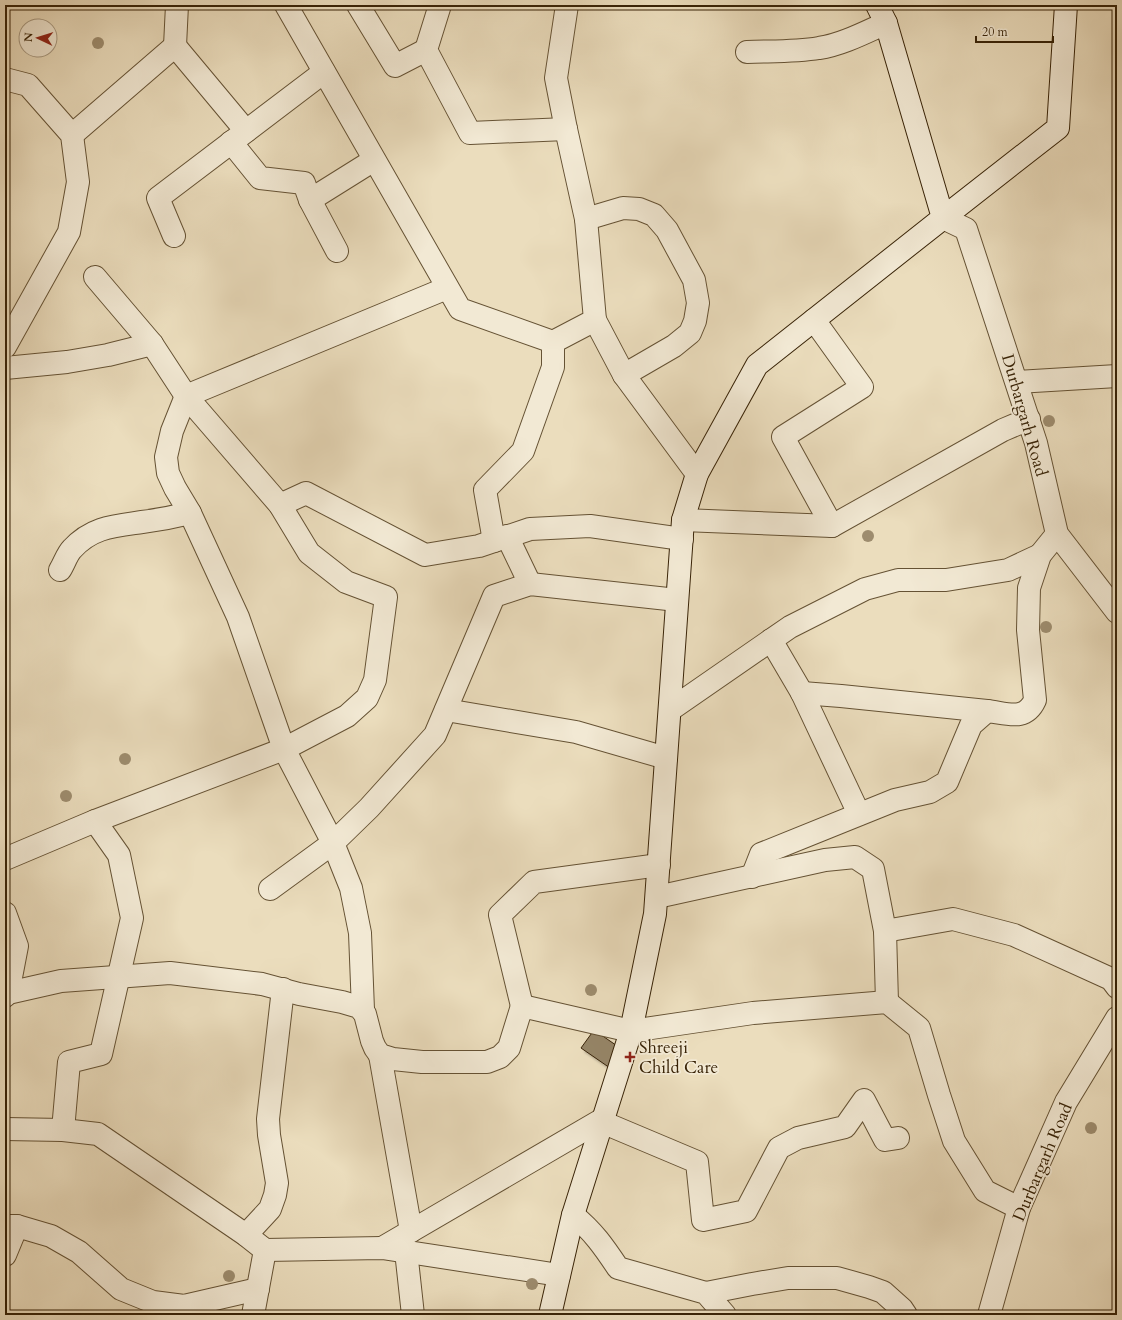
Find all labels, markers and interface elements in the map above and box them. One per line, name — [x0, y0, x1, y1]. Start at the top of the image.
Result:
north arrow — [18, 18, 58, 58]
scale bar — [976, 18, 1053, 44]
text: 20 m — [982, 24, 1009, 40]
text: N — [21, 32, 36, 43]
street label: Durbargarh Road — [996, 351, 1053, 479]
place label: Shreeji Child Care — [639, 1036, 718, 1079]
marker: Shreeji Child Care — [624, 1051, 636, 1063]
street label: Durbargarh Road — [1007, 1100, 1078, 1225]

